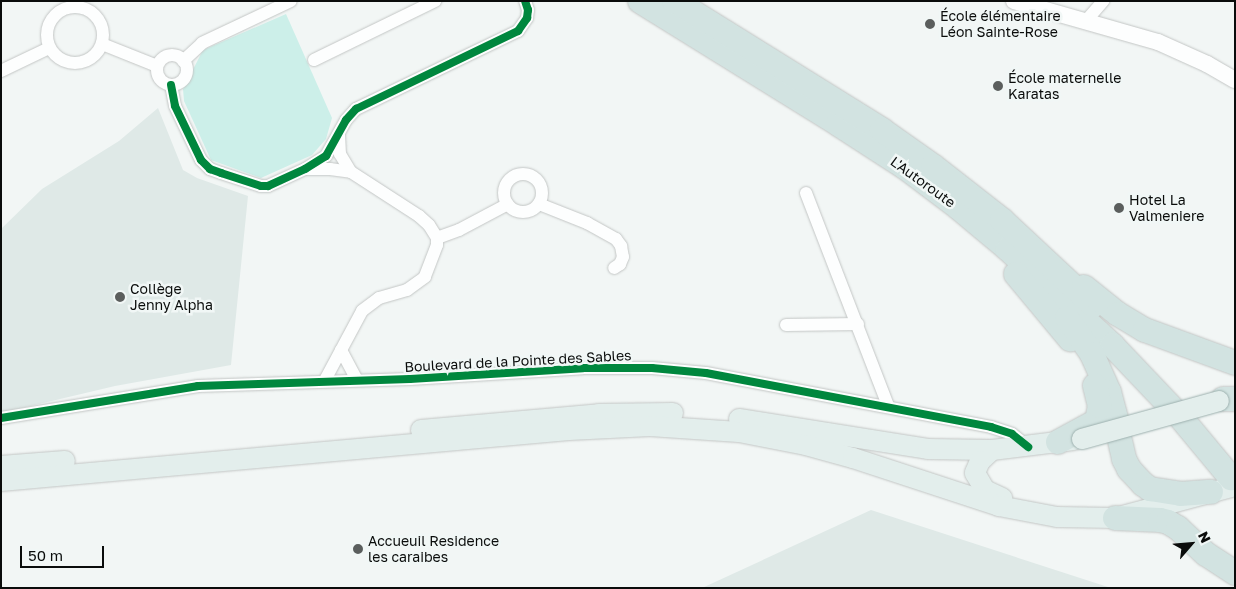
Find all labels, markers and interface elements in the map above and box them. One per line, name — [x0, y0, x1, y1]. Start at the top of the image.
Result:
place label: École élémentaire Léon Sainte-Rose — [940, 8, 1061, 40]
marker: École élémentaire Léon Sainte-Rose — [924, 18, 936, 30]
place label: École maternelle Karatas — [1008, 70, 1121, 102]
marker: École maternelle Karatas — [992, 80, 1004, 92]
street label: L'Autoroute — [887, 153, 959, 211]
place label: Hotel La Valmeniere — [1129, 192, 1204, 224]
marker: Hotel La Valmeniere — [1113, 202, 1125, 214]
place label: Collège Jenny Alpha — [130, 281, 213, 314]
marker: Collège Jenny Alpha — [114, 291, 126, 303]
street label: Boulevard de la Pointe des Sables — [404, 347, 632, 375]
north arrow — [1166, 519, 1216, 569]
text: N — [1195, 528, 1215, 546]
place label: Accueuil Residence les caraibes — [368, 533, 499, 566]
scale bar — [22, 536, 106, 568]
marker: Accueuil Residence les caraibes — [352, 543, 364, 555]
text: 50 m — [28, 546, 63, 564]

